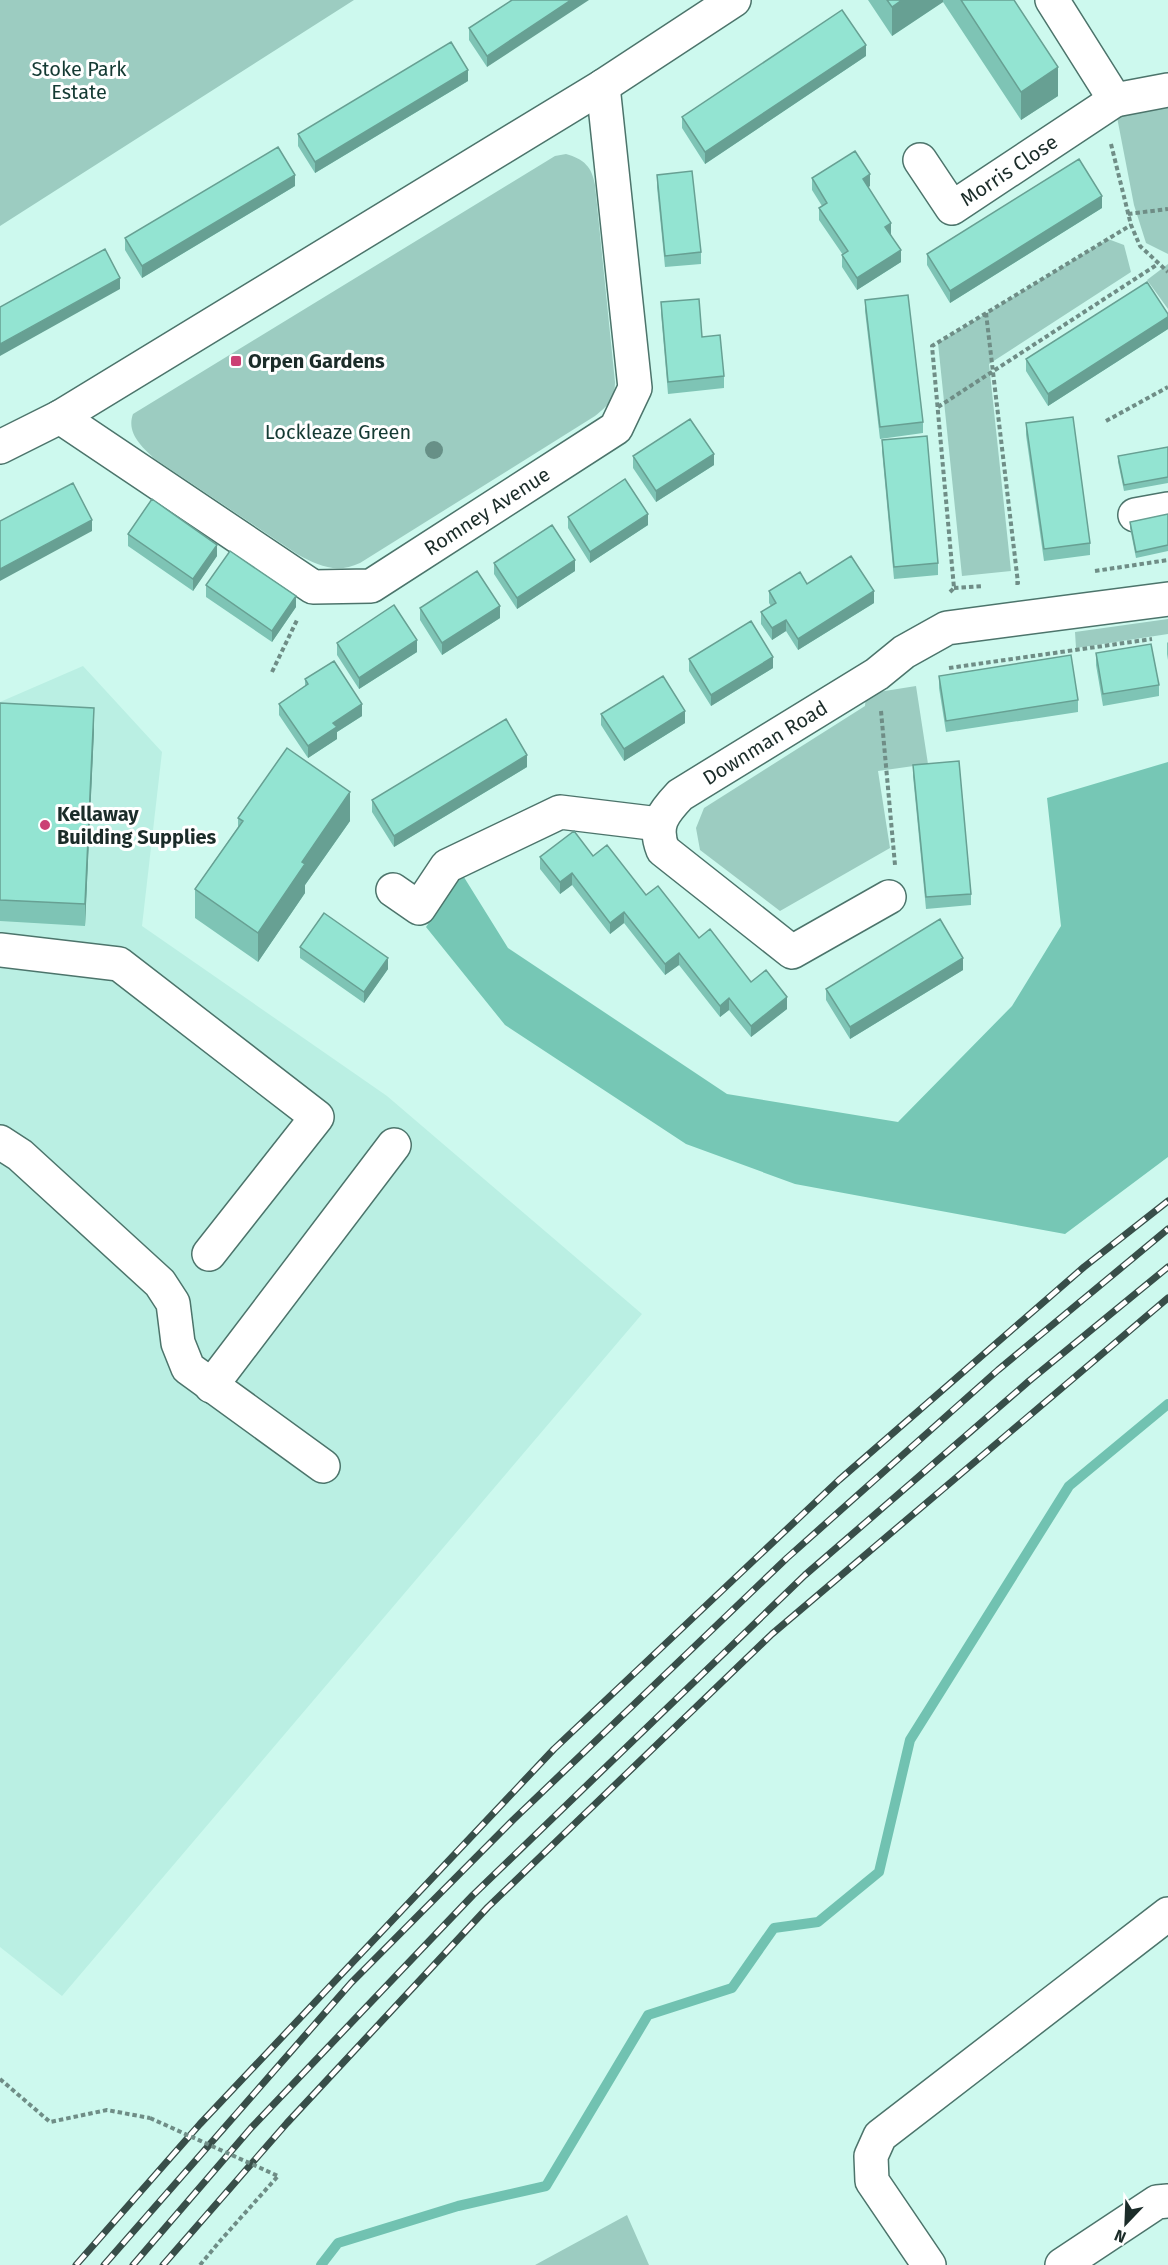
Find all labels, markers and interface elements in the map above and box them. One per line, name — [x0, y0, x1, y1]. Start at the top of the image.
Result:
park label: Stoke Park Estate — [31, 57, 127, 104]
street label: Morris Close — [956, 129, 1062, 211]
place label: Orpen Gardens — [248, 349, 385, 373]
marker: Orpen Gardens — [229, 354, 243, 368]
park label: Lockleaze Green — [265, 420, 411, 444]
street label: Romney Avenue — [420, 462, 554, 560]
street label: Downman Road — [698, 695, 832, 790]
place label: Kellaway Building Supplies — [57, 802, 217, 849]
marker: Kellaway Building Supplies — [38, 818, 52, 832]
north arrow — [1096, 2193, 1156, 2253]
text: N — [1112, 2226, 1129, 2247]

